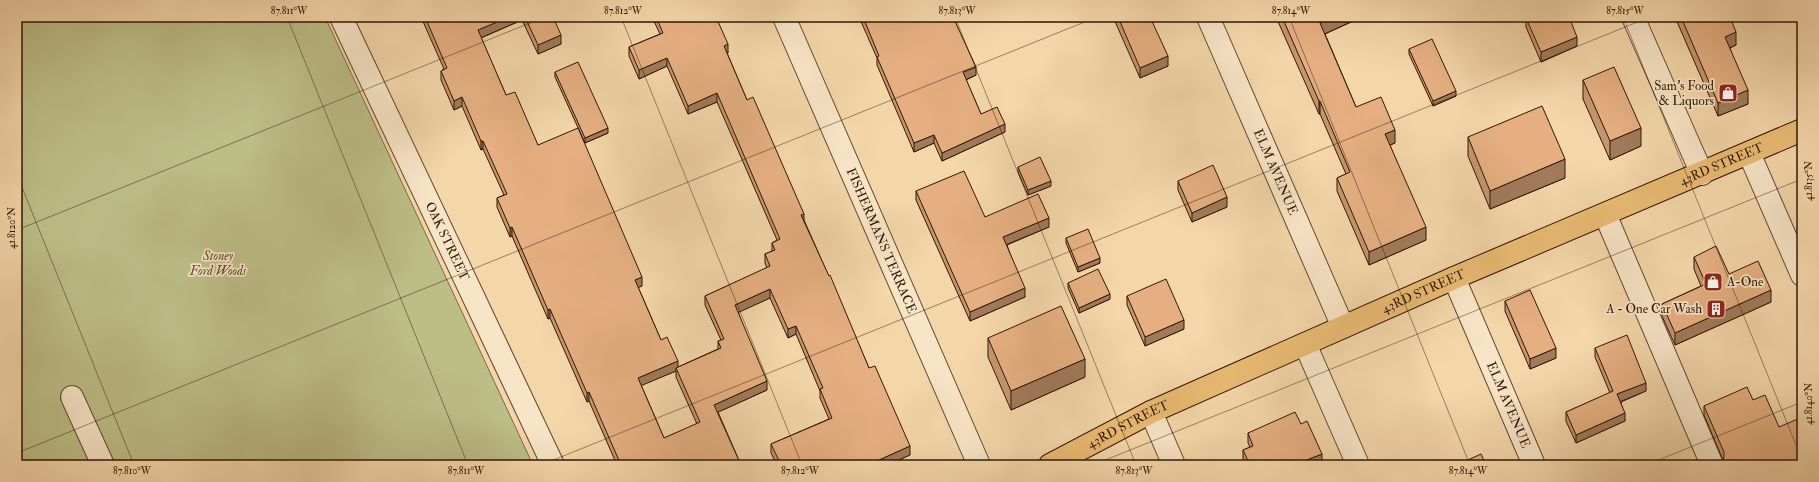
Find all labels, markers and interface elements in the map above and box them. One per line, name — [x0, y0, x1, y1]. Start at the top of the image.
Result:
text: 87.811°W — [271, 5, 308, 17]
text: 87.812°W — [604, 5, 643, 17]
text: 87.813°W — [939, 5, 976, 17]
text: 87.814°W — [1272, 5, 1311, 17]
text: 87.815°W — [1606, 5, 1644, 17]
place label: Sam's Food & Liquors — [1654, 78, 1715, 109]
shop icon: Sam's Food & Liquors — [1717, 82, 1739, 104]
street label: ELM AVENUE — [1250, 127, 1301, 217]
street label: 43RD STREET — [1677, 139, 1766, 189]
text: 41.8135°N — [1803, 161, 1815, 201]
street label: FISHERMANS TERRACE — [843, 165, 920, 316]
street label: OAK STREET — [422, 199, 473, 283]
text: 41.8120°N — [6, 207, 18, 249]
park label: Stoney Ford Woods — [189, 248, 247, 279]
street label: 43RD STREET — [1379, 266, 1468, 317]
shop icon: A-One — [1702, 271, 1724, 293]
place label: A-One — [1726, 274, 1764, 290]
building icon: A - One Car Wash — [1705, 298, 1727, 320]
place label: A - One Car Wash — [1605, 301, 1702, 317]
street label: ELM AVENUE — [1483, 359, 1534, 450]
text: 41.8140°N — [1803, 383, 1815, 425]
street label: 43RD STREET — [1085, 397, 1172, 452]
text: 87.810°W — [113, 465, 152, 477]
text: 87.811°W — [448, 465, 485, 477]
text: 87.812°W — [781, 465, 820, 477]
text: 87.813°W — [1116, 465, 1153, 477]
text: 87.814°W — [1449, 465, 1488, 477]

